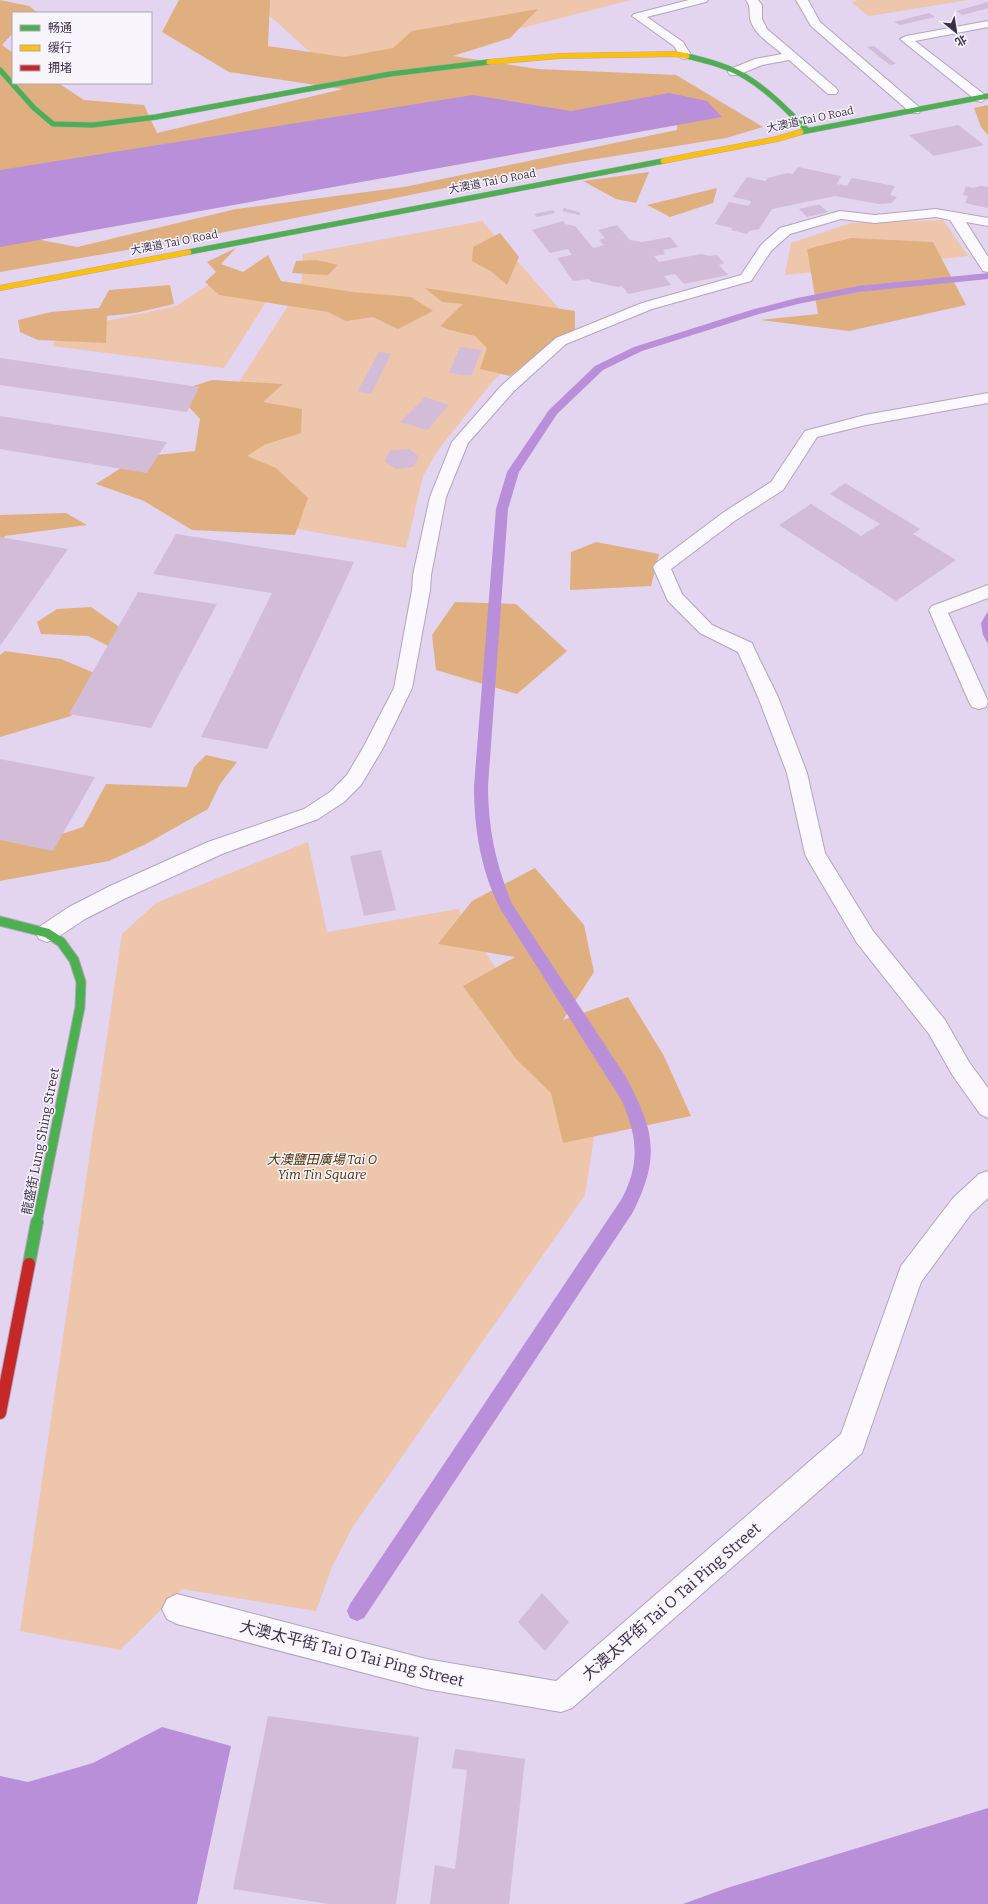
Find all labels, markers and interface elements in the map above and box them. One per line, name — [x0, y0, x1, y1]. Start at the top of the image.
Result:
legend — [12, 12, 152, 84]
north arrow — [936, 12, 976, 52]
text: 畅通 — [48, 21, 72, 35]
text: 北 — [953, 32, 969, 49]
text: 缓行 — [48, 41, 72, 55]
text: 拥堵 — [48, 61, 72, 75]
street label: 大澳道 Tai O Road — [765, 104, 855, 135]
street label: 大澳道 Tai O Road — [447, 167, 537, 196]
street label: 大澳道 Tai O Road — [129, 228, 219, 257]
street label: 龍盛街 Lung Shing Street — [19, 1066, 62, 1216]
park label: 大澳鹽田廣場 Tai O Yim Tin Square — [267, 1152, 377, 1182]
street label: 大澳太平街 Tai O Tai Ping Street — [578, 1519, 765, 1684]
street label: 大澳太平街 Tai O Tai Ping Street — [238, 1616, 466, 1691]

